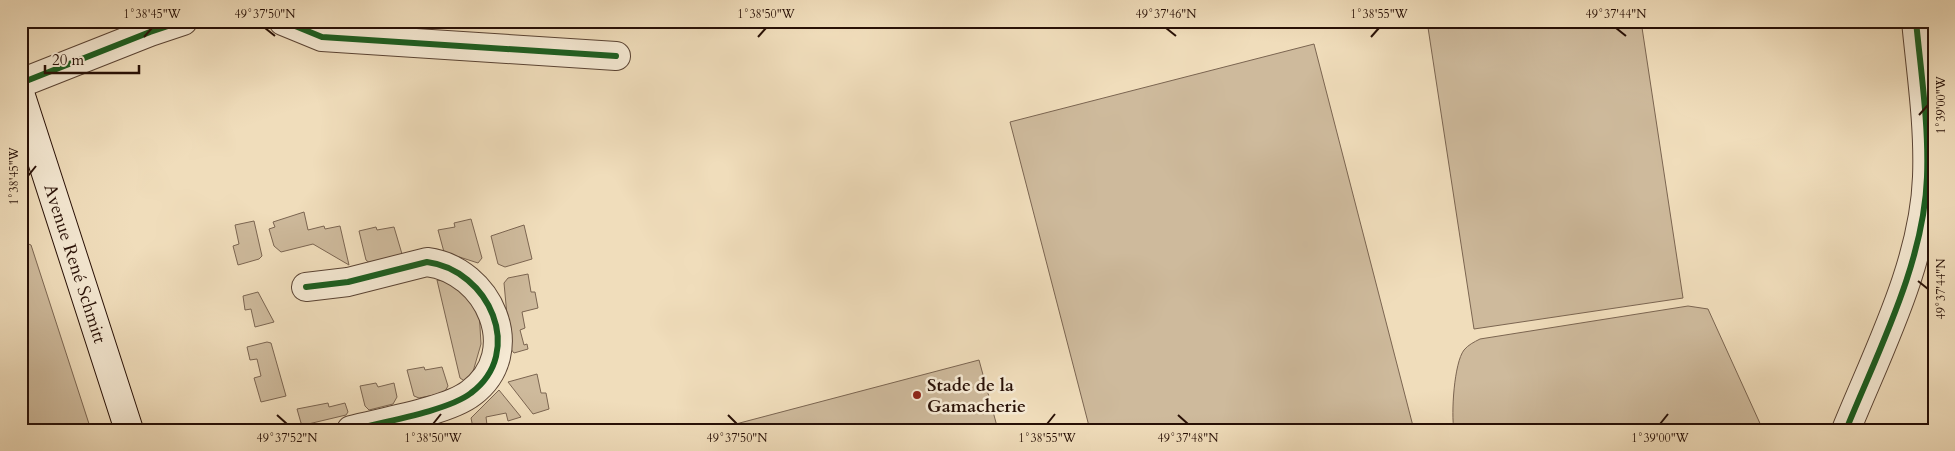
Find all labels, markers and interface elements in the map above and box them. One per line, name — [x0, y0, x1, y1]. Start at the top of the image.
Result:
text: 1°38'45"W — [123, 6, 182, 22]
text: 49°37'50"N — [235, 6, 296, 22]
text: 1°38'50"W — [737, 6, 796, 22]
text: 49°37'46"N — [1136, 6, 1197, 22]
text: 1°38'55"W — [1350, 6, 1409, 22]
text: 49°37'44"N — [1586, 6, 1647, 22]
scale bar — [45, 42, 139, 74]
text: 20 m — [52, 50, 84, 70]
text: 1°39'00"W — [1933, 75, 1949, 134]
text: 1°38'45"W — [6, 146, 22, 205]
street label: Avenue René Schmitt — [38, 181, 113, 347]
text: 49°37'44"N — [1933, 258, 1949, 319]
place label: Stade de la Gamacherie — [927, 373, 1026, 419]
marker: Stade de la Gamacherie — [911, 389, 923, 401]
text: 49°37'52"N — [257, 430, 318, 446]
text: 1°38'50"W — [404, 430, 463, 446]
text: 49°37'50"N — [707, 430, 768, 446]
text: 1°38'55"W — [1018, 430, 1077, 446]
text: 49°37'48"N — [1158, 430, 1219, 446]
text: 1°39'00"W — [1631, 430, 1690, 446]

